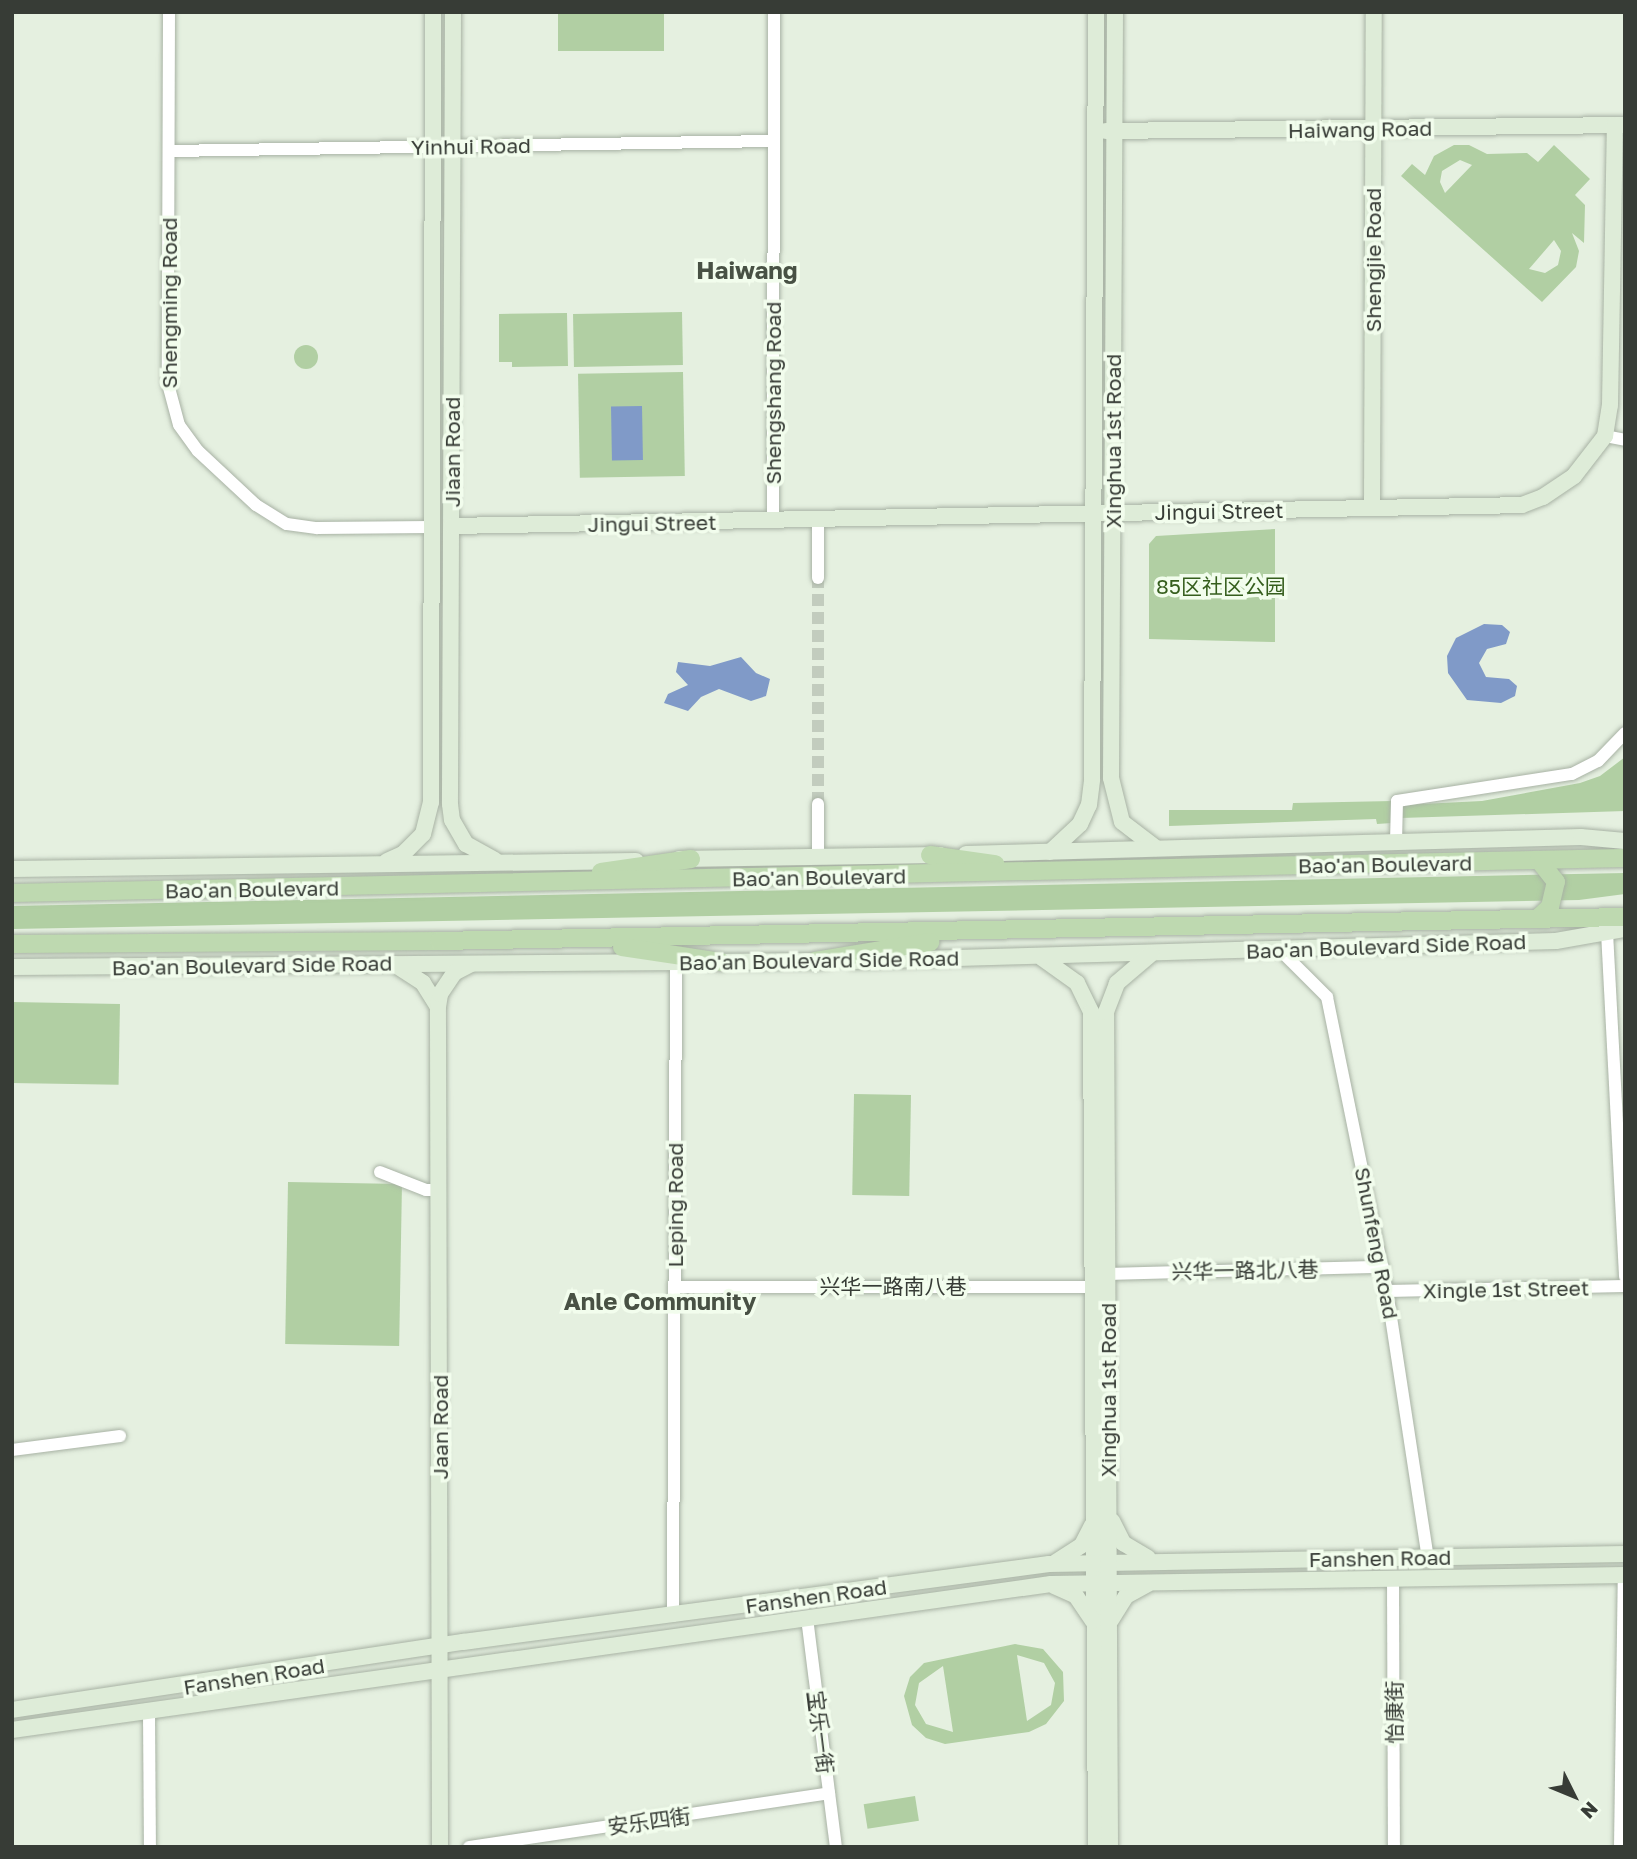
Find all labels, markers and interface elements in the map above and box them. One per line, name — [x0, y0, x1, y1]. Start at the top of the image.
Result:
street label: Haiwang Road — [1288, 115, 1432, 143]
street label: Yinhui Road — [411, 132, 531, 160]
street label: Shengjie Road — [1360, 188, 1386, 332]
street label: Shengming Road — [156, 217, 182, 389]
district label: Haiwang — [696, 256, 798, 284]
street label: Shengshang Road — [760, 302, 786, 484]
street label: Xinghua 1st Road — [1100, 354, 1126, 528]
street label: Jiaan Road — [439, 397, 465, 507]
street label: Jingui Street — [1154, 497, 1284, 525]
street label: Jingui Street — [587, 509, 717, 537]
park label: 85区社区公园 — [1156, 573, 1286, 599]
street label: Bao'an Boulevard — [1298, 850, 1472, 878]
street label: Bao'an Boulevard — [732, 863, 906, 891]
street label: Bao'an Boulevard — [165, 875, 339, 903]
street label: Bao'an Boulevard Side Road — [1245, 929, 1527, 963]
street label: Bao'an Boulevard Side Road — [678, 945, 960, 975]
street label: Bao'an Boulevard Side Road — [111, 950, 393, 980]
street label: Leping Road — [662, 1142, 688, 1268]
street label: Shunfeng Road — [1350, 1165, 1404, 1321]
street label: 兴华一路北八巷 — [1171, 1256, 1319, 1284]
street label: 兴华一路南八巷 — [820, 1273, 966, 1299]
street label: Xingle 1st Street — [1423, 1275, 1589, 1303]
district label: Anle Community — [564, 1287, 756, 1315]
street label: Xinghua 1st Road — [1095, 1303, 1121, 1477]
street label: Jaan Road — [427, 1375, 453, 1479]
street label: Fanshen Road — [1308, 1544, 1452, 1572]
street label: Fanshen Road — [744, 1574, 888, 1618]
street label: Fanshen Road — [182, 1652, 326, 1700]
street label: 怡康街 — [1381, 1681, 1407, 1743]
street label: 宝乐一街 — [803, 1689, 839, 1775]
north arrow — [1539, 1761, 1609, 1831]
text: N — [1576, 1798, 1603, 1824]
street label: 安乐四街 — [606, 1803, 692, 1839]

